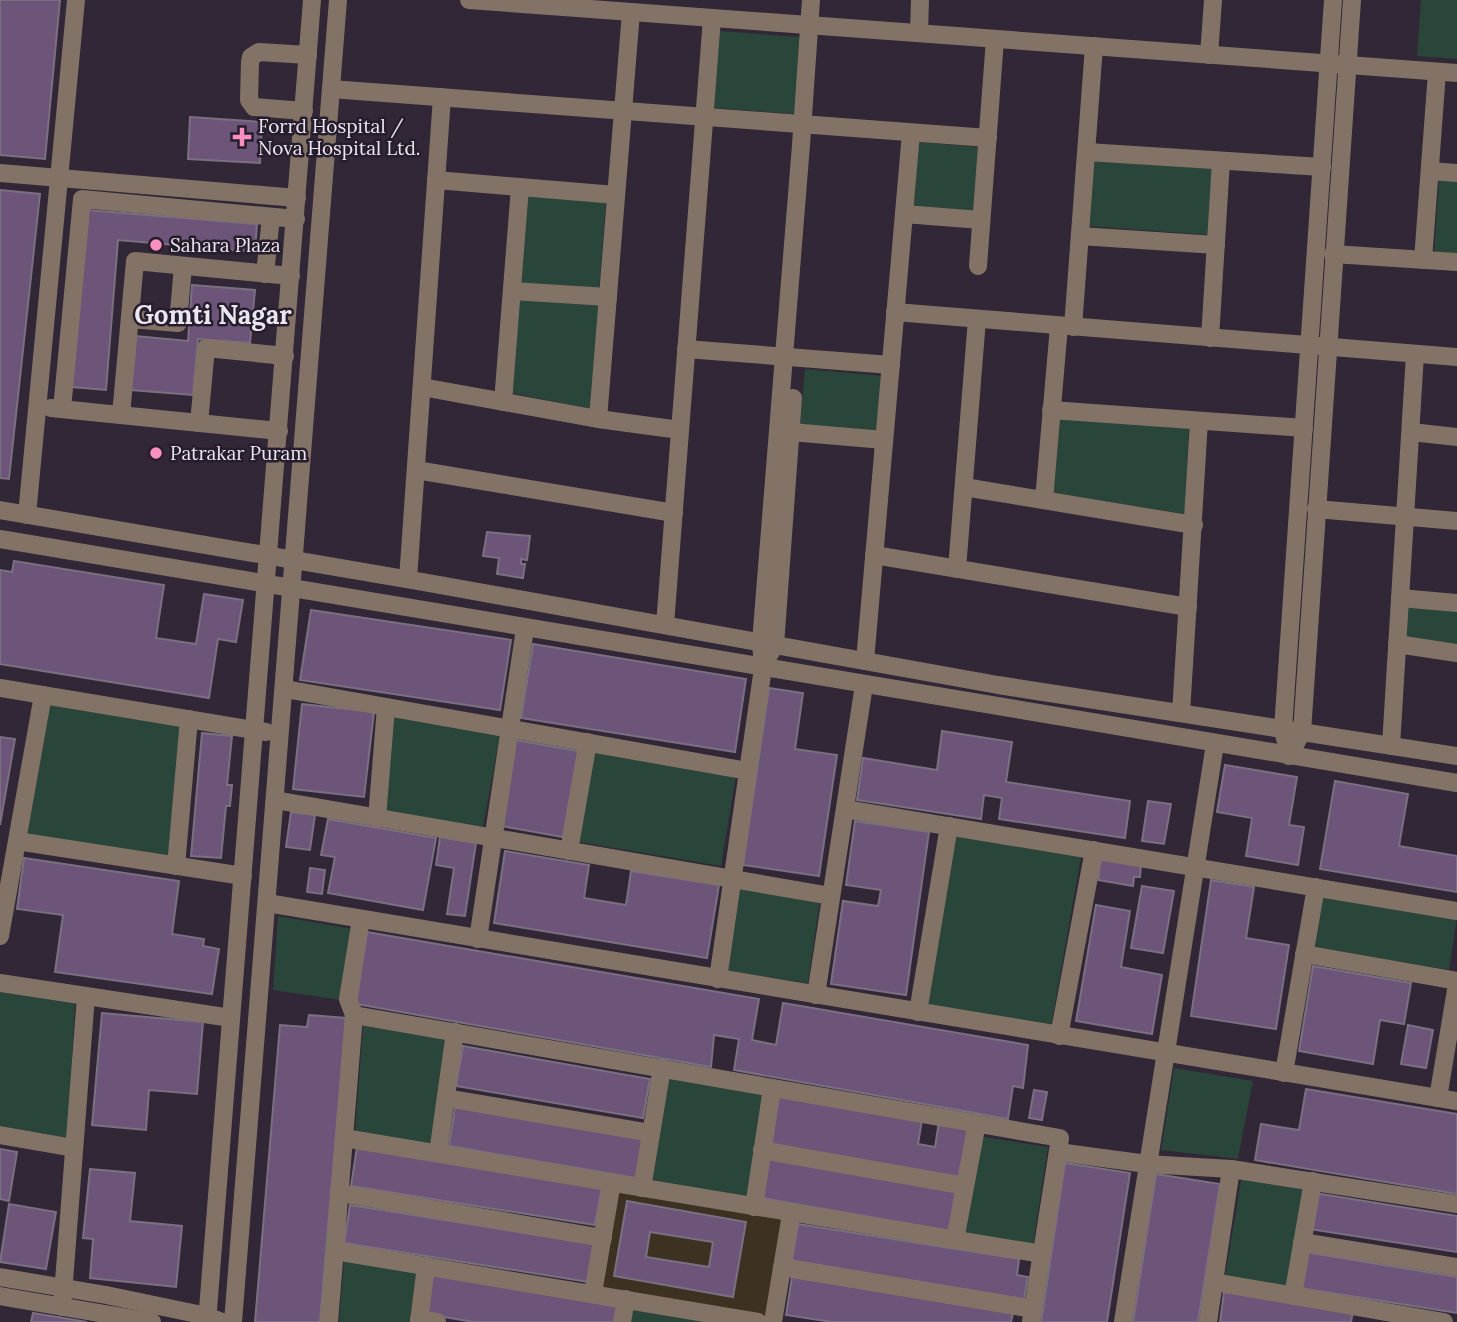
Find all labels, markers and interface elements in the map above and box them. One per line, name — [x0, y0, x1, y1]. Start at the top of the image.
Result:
place label: Forrd Hospital / Nova Hospital Ltd. — [258, 114, 421, 160]
marker: Forrd Hospital / Nova Hospital Ltd. — [232, 127, 252, 147]
place label: Sahara Plaza — [170, 233, 281, 257]
marker: Sahara Plaza — [148, 237, 164, 253]
district label: Gomti Nagar — [134, 298, 292, 331]
place label: Patrakar Puram — [170, 441, 307, 465]
marker: Patrakar Puram — [148, 445, 164, 461]

